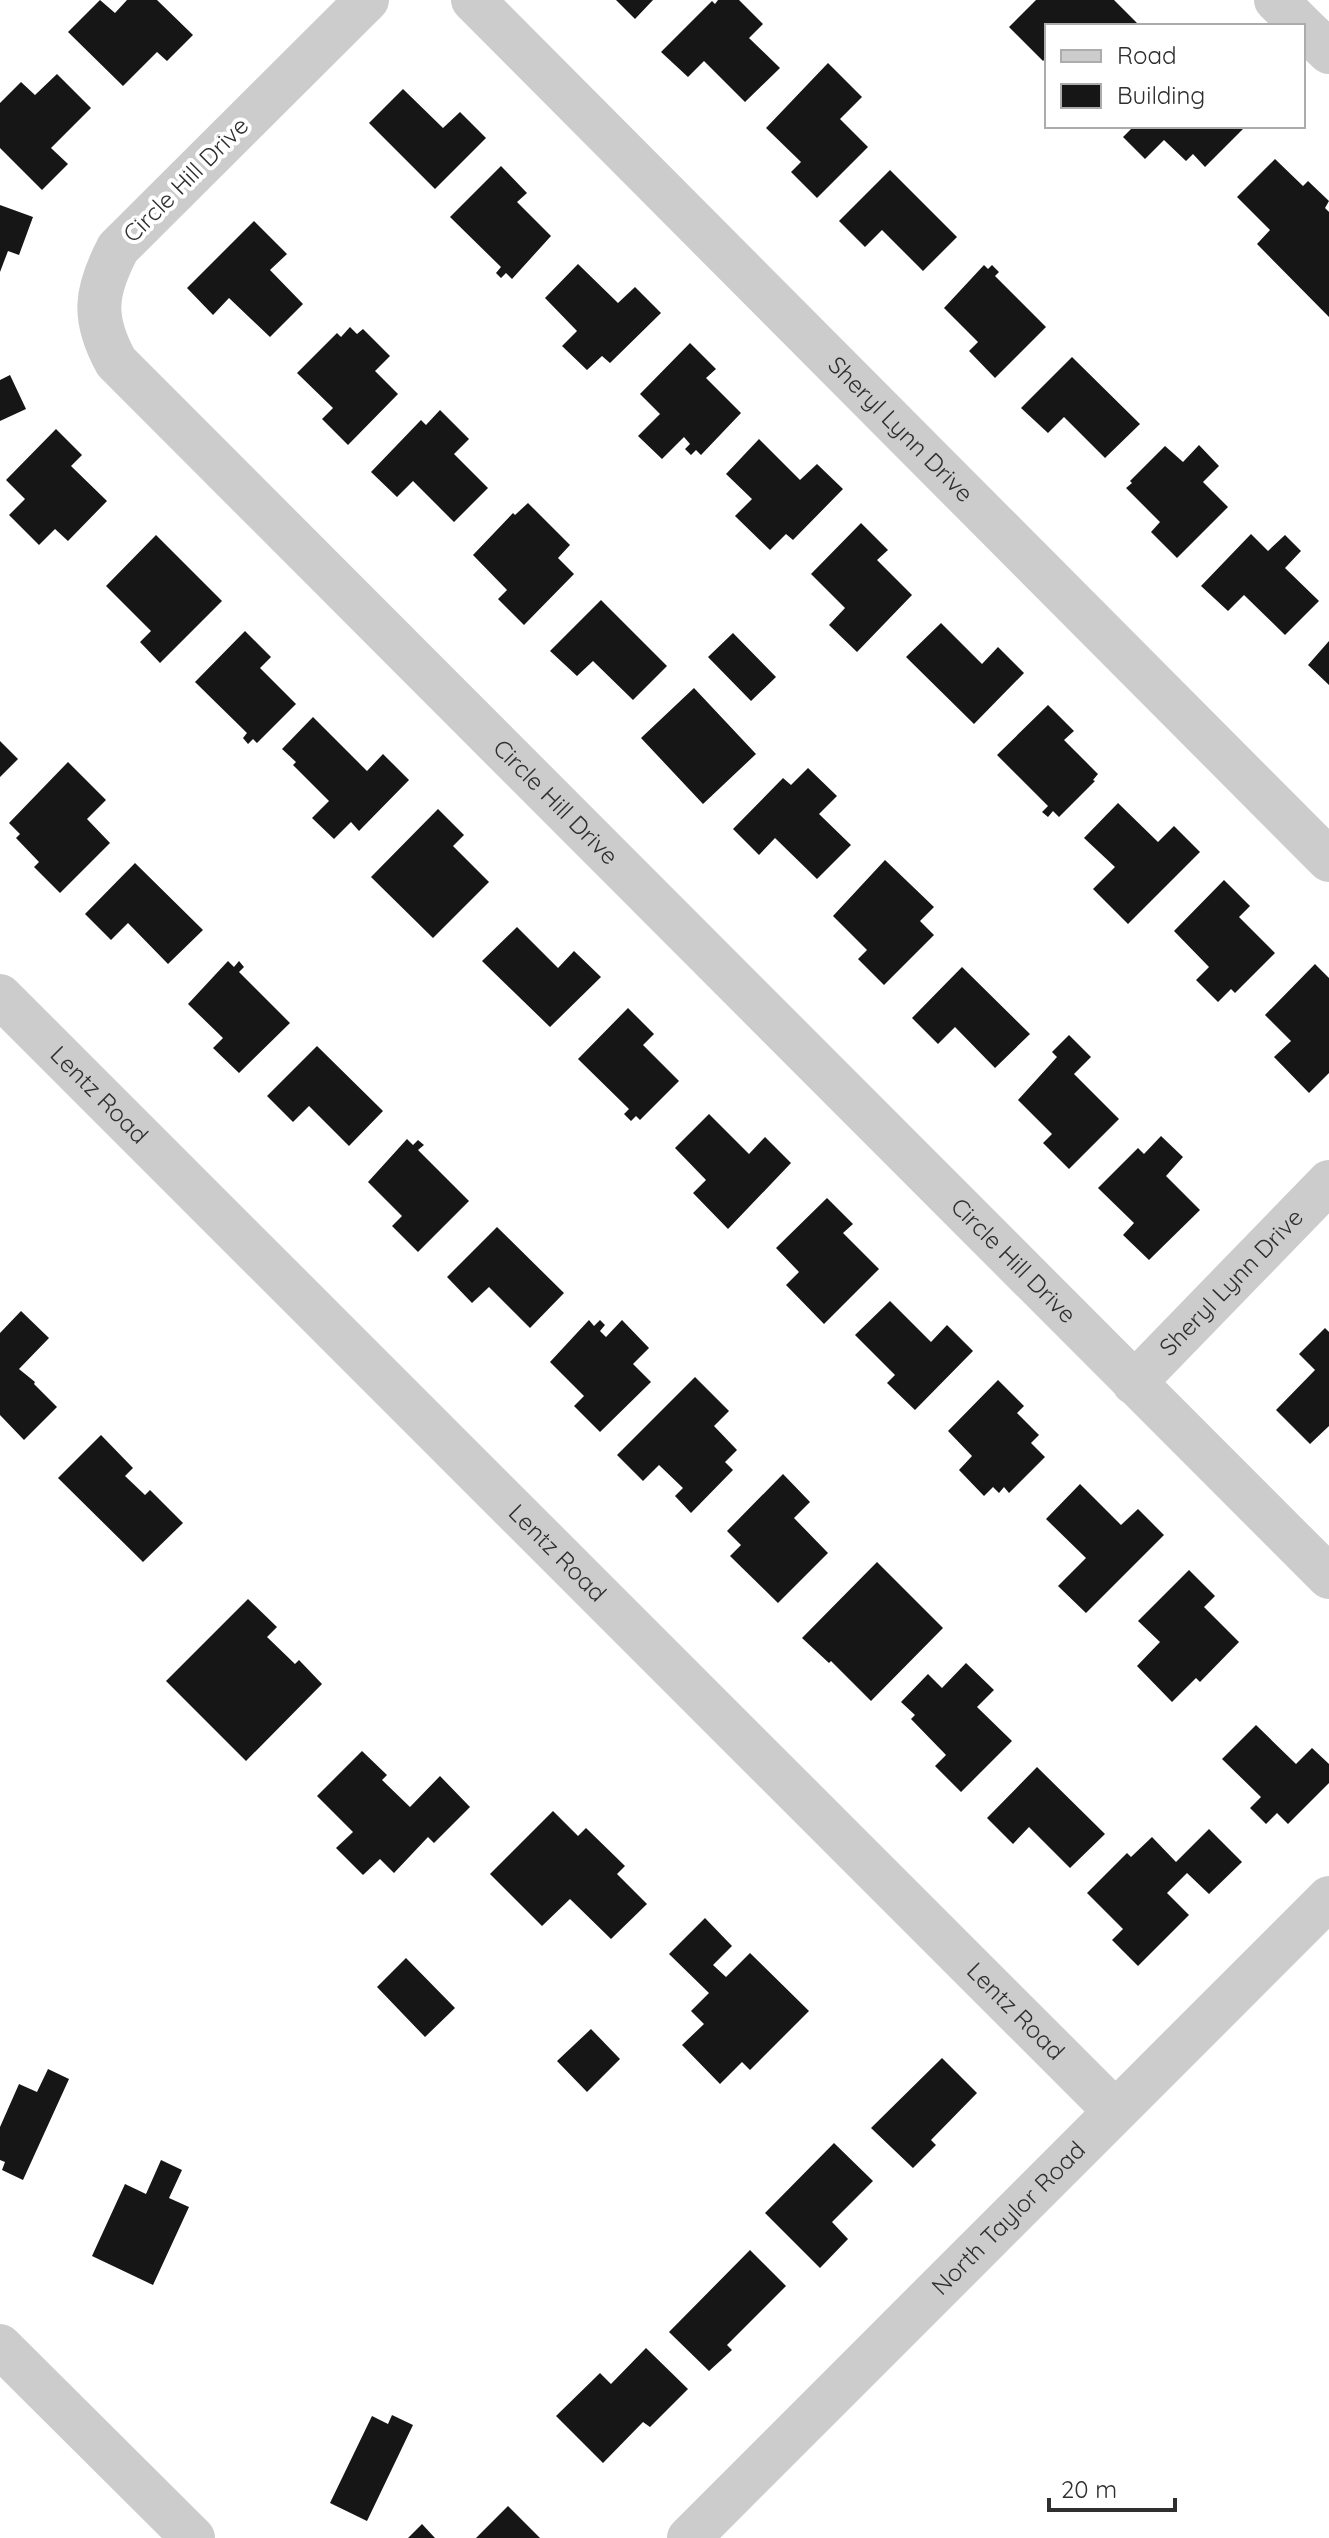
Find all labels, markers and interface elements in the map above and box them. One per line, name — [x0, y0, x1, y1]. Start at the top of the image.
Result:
legend — [1045, 24, 1305, 128]
text: Road — [1117, 40, 1177, 70]
text: Building — [1117, 80, 1205, 110]
street label: Circle Hill Drive — [116, 110, 254, 248]
street label: Sheryl Lynn Drive — [822, 350, 980, 508]
street label: Circle Hill Drive — [487, 732, 625, 871]
street label: Lentz Road — [45, 1039, 155, 1149]
street label: Circle Hill Drive — [945, 1191, 1083, 1329]
street label: Sheryl Lynn Drive — [1153, 1202, 1309, 1362]
street label: Lentz Road — [503, 1497, 613, 1608]
street label: Lentz Road — [961, 1956, 1071, 2066]
street label: North Taylor Road — [925, 2135, 1091, 2301]
scale bar — [1049, 2462, 1175, 2512]
text: 20 m — [1061, 2474, 1117, 2504]

